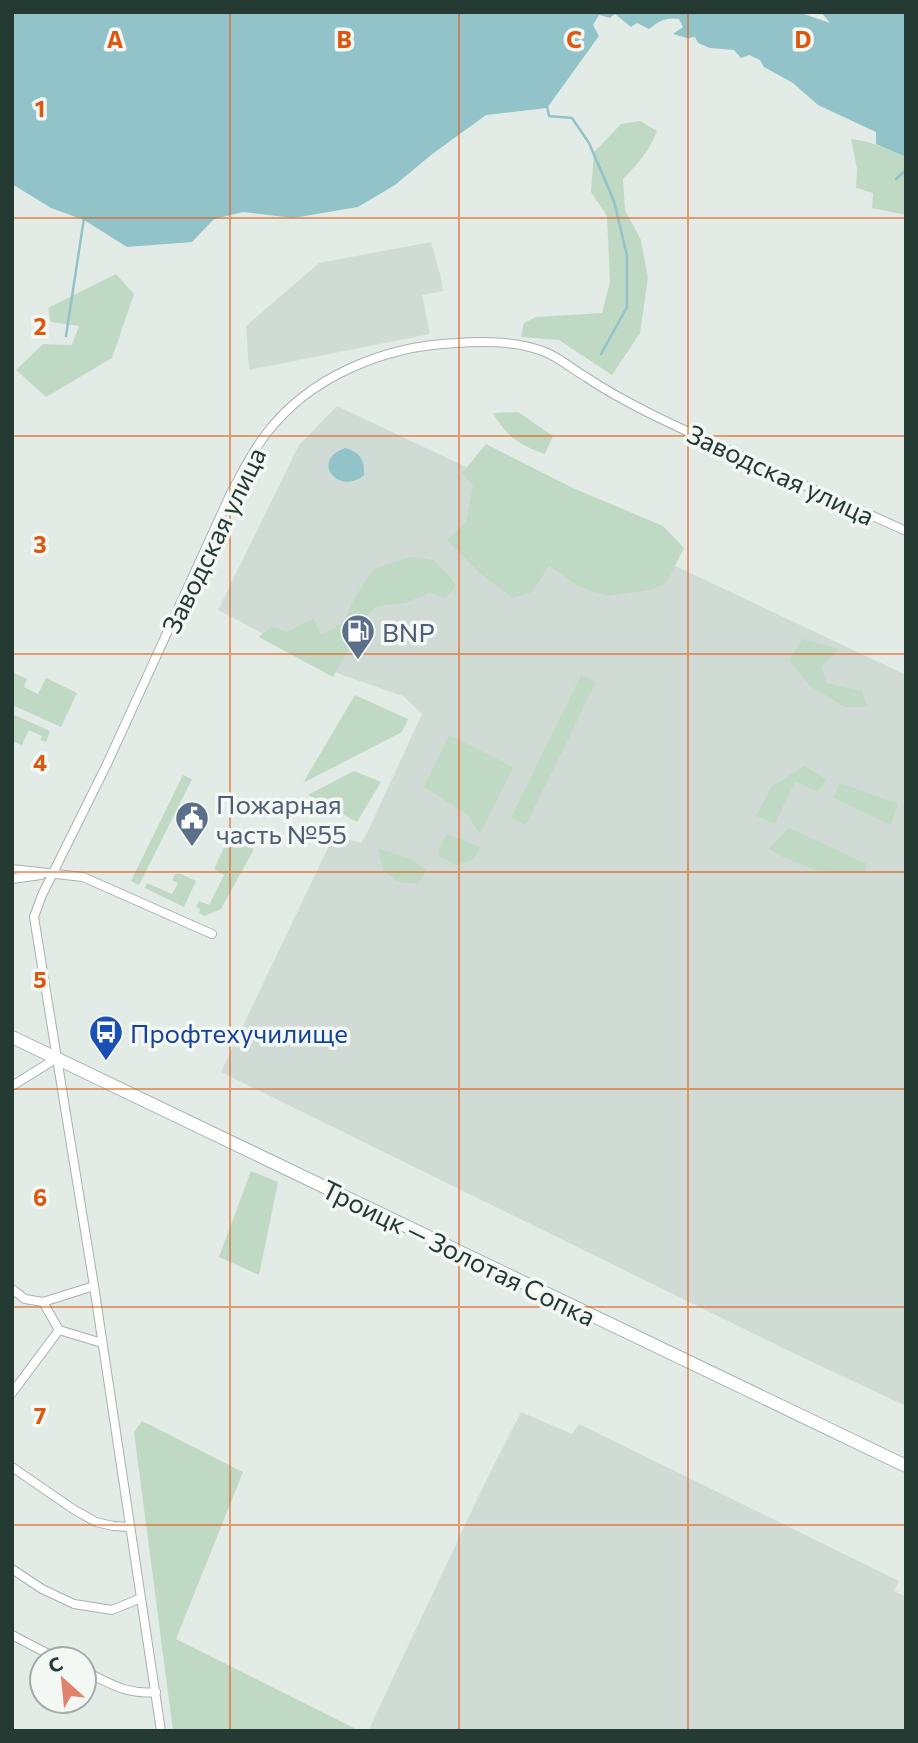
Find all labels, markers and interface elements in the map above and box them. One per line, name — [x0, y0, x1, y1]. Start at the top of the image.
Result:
text: A — [107, 25, 124, 53]
text: B — [336, 25, 352, 53]
text: C — [566, 25, 582, 53]
text: D — [795, 25, 812, 53]
text: 1 — [35, 94, 45, 122]
text: 2 — [33, 312, 47, 340]
street label: Заводская улица — [683, 417, 879, 531]
street label: Заводская улица — [155, 442, 271, 638]
text: 3 — [33, 530, 47, 558]
fuel station icon: BNP — [339, 612, 377, 661]
place label: BNP — [382, 616, 435, 647]
text: 4 — [33, 748, 47, 776]
place label: Пожарная часть №55 — [216, 788, 347, 849]
public building icon: Пожарная часть №55 — [173, 799, 211, 848]
text: 5 — [33, 965, 47, 993]
bus stop icon: Профтехучилище — [87, 1013, 125, 1062]
place label: Профтехучилище — [130, 1017, 348, 1048]
street label: Троицк — Золотая Сопка — [317, 1172, 601, 1332]
text: 6 — [33, 1183, 47, 1211]
text: 7 — [34, 1401, 46, 1429]
north arrow — [28, 1645, 98, 1715]
text: С — [44, 1651, 66, 1678]

